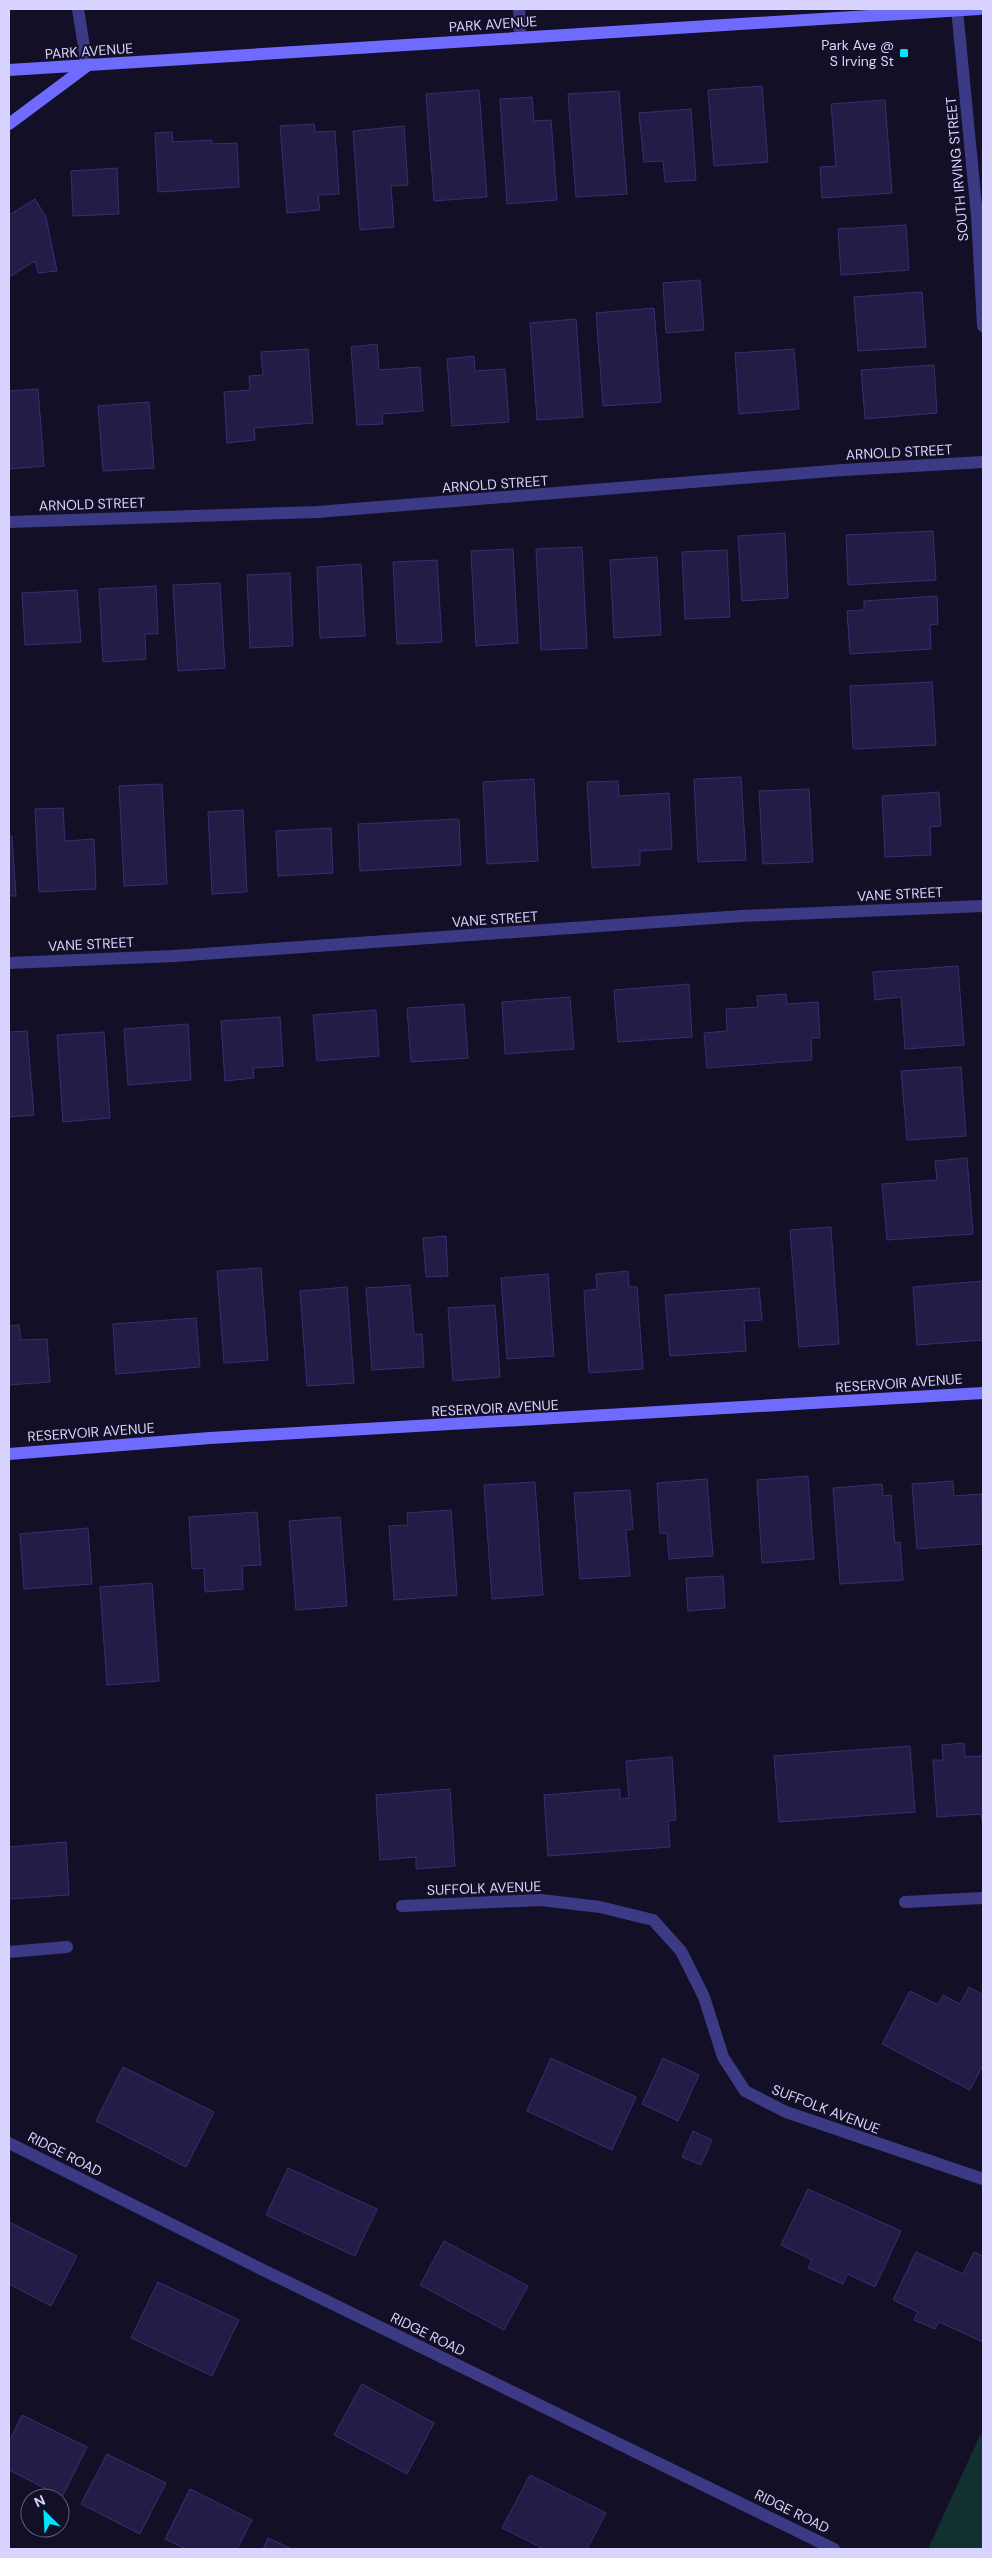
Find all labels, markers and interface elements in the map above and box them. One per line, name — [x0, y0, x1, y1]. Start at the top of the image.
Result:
street label: PARK AVENUE — [448, 12, 538, 36]
place label: Park Ave @ S Irving St — [821, 36, 894, 70]
street label: PARK AVENUE — [44, 39, 134, 63]
marker: Park Ave @ S Irving St — [898, 47, 910, 59]
street label: SOUTH IRVING STREET — [942, 96, 972, 242]
street label: ARNOLD STREET — [845, 440, 953, 464]
street label: ARNOLD STREET — [441, 471, 549, 497]
street label: ARNOLD STREET — [38, 493, 146, 515]
street label: VANE STREET — [856, 883, 944, 905]
street label: VANE STREET — [451, 907, 539, 931]
street label: VANE STREET — [47, 933, 135, 955]
street label: RESERVOIR AVENUE — [835, 1370, 963, 1396]
street label: RESERVOIR AVENUE — [431, 1396, 559, 1420]
street label: RESERVOIR AVENUE — [27, 1419, 155, 1445]
street label: SUFFOLK AVENUE — [427, 1877, 542, 1899]
street label: SUFFOLK AVENUE — [769, 2080, 883, 2138]
street label: RIDGE ROAD — [25, 2128, 105, 2180]
street label: RIDGE ROAD — [388, 2308, 468, 2360]
street label: RIDGE ROAD — [752, 2485, 832, 2537]
north arrow — [20, 2488, 70, 2538]
text: N — [31, 2491, 48, 2511]

